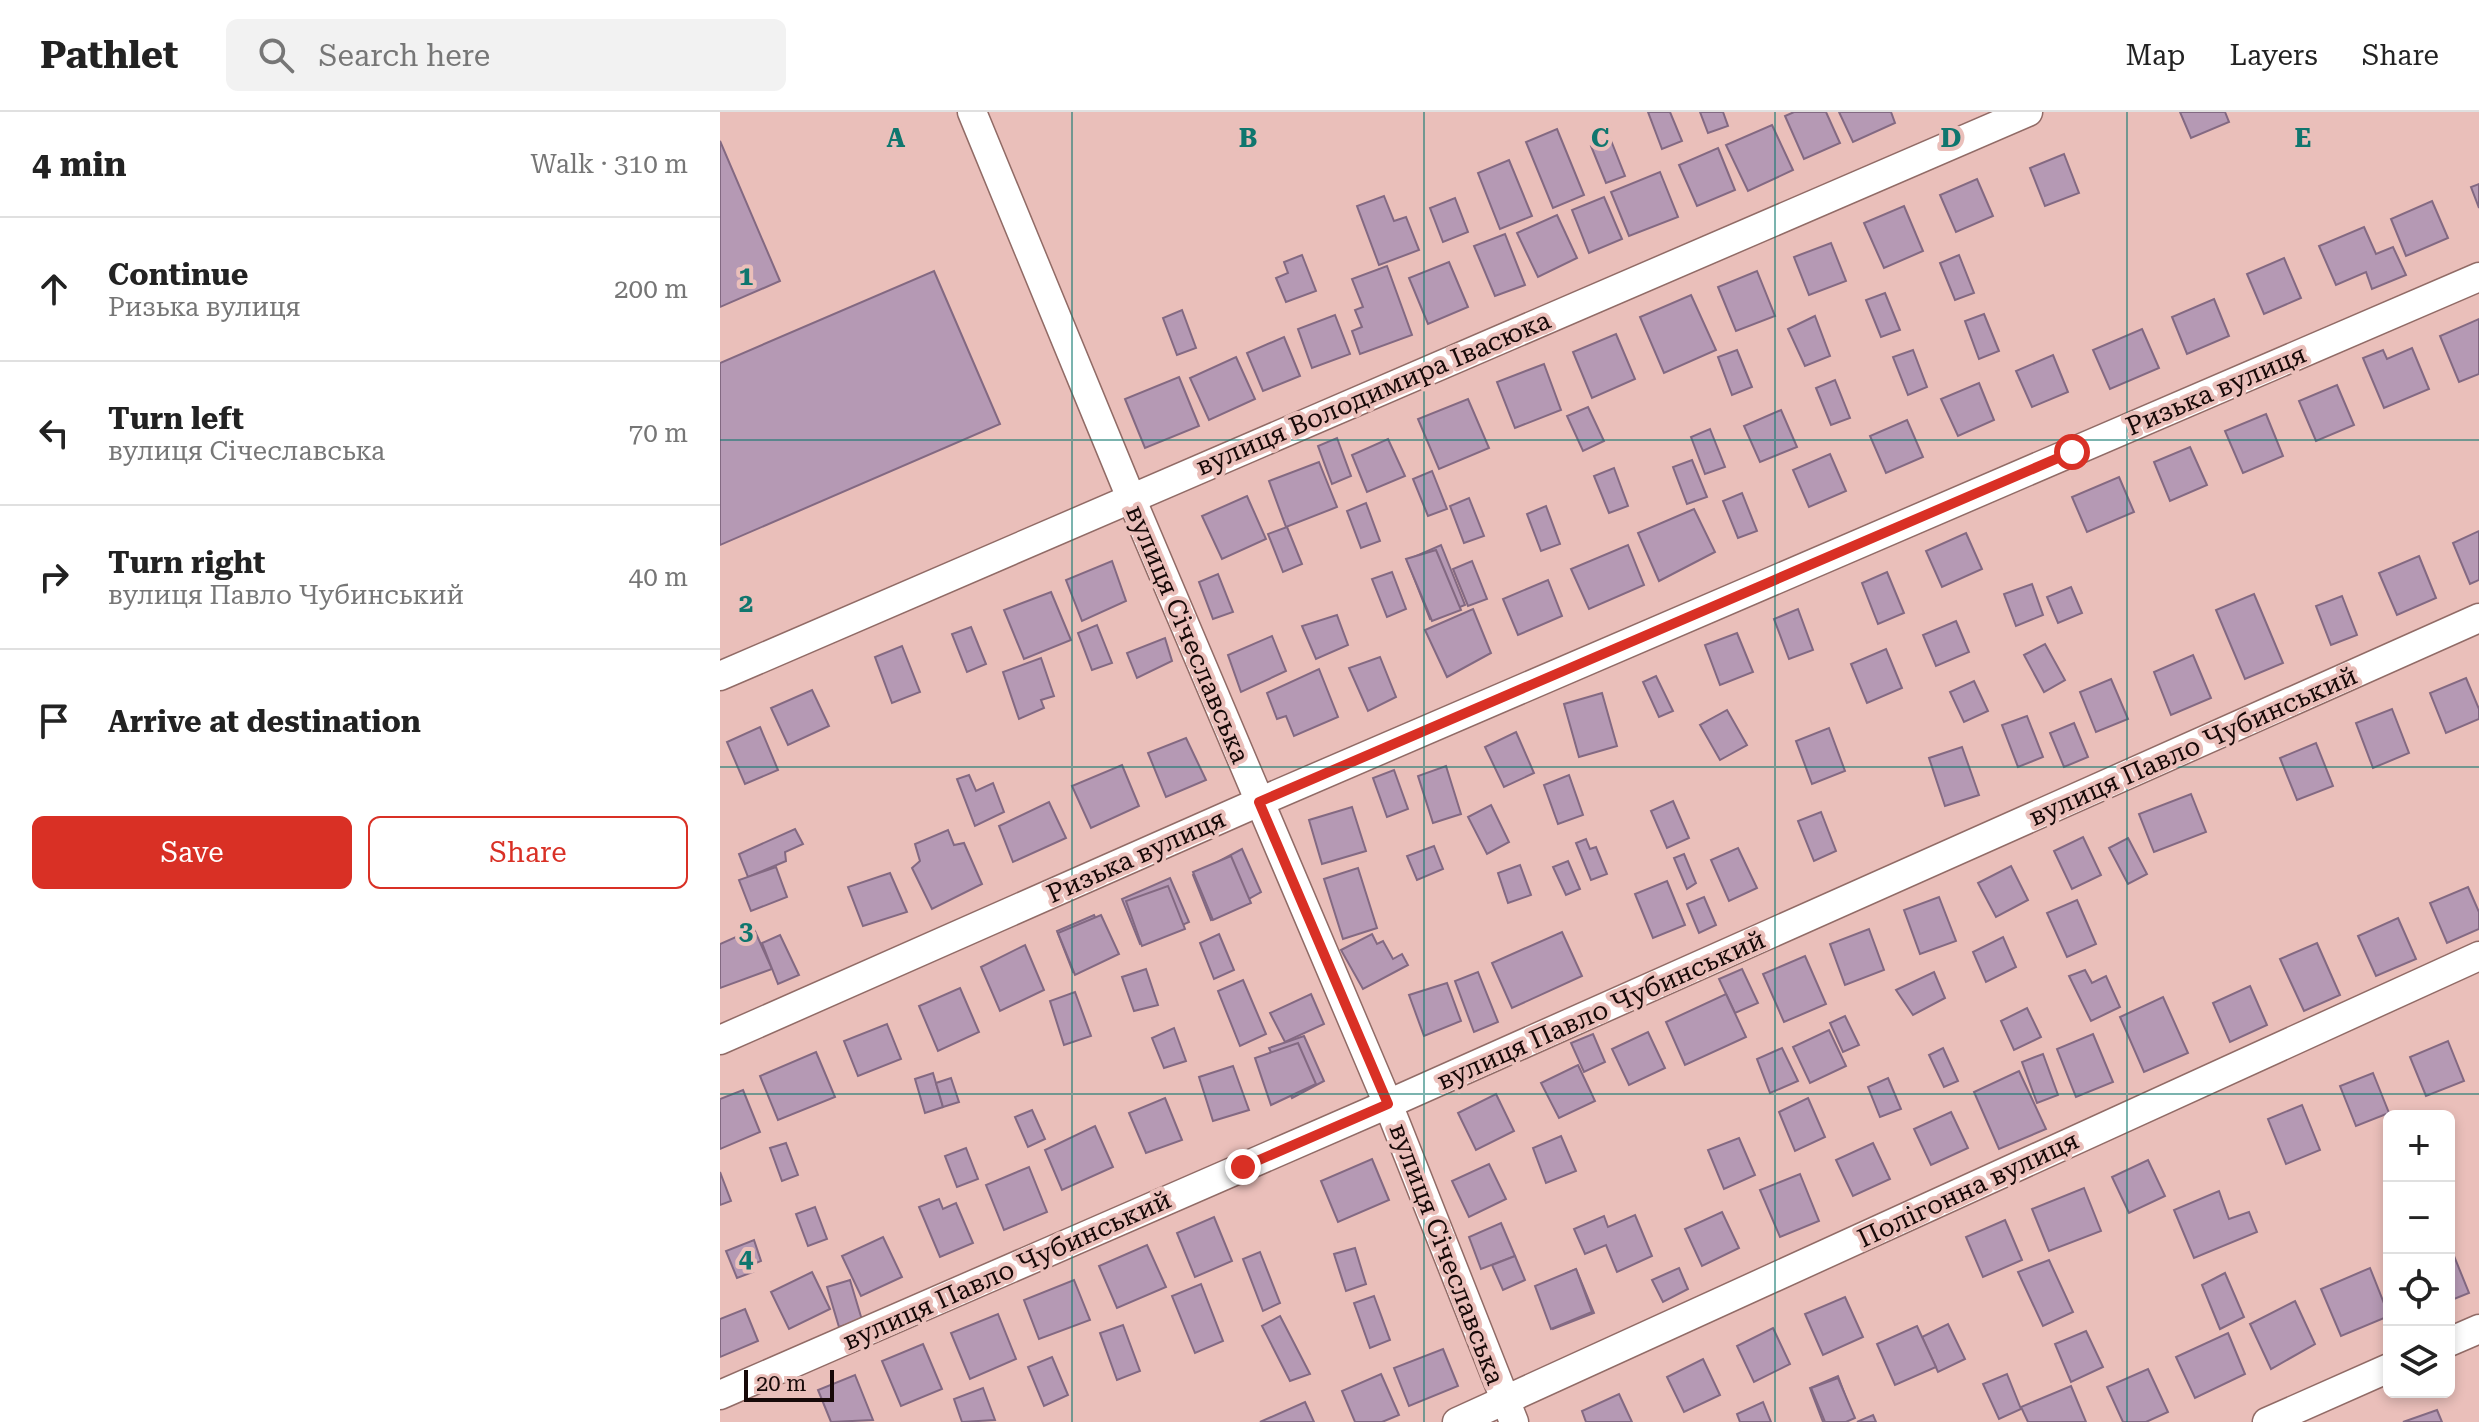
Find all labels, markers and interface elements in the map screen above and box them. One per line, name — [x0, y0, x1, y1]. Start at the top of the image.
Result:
search box — [226, 19, 786, 91]
text: Pathlet — [40, 33, 178, 77]
icon: search — [254, 33, 298, 77]
text: Search here — [318, 38, 490, 73]
text: Map — [2126, 39, 2185, 72]
text: Layers — [2229, 39, 2318, 72]
text: Share — [2362, 39, 2439, 72]
text: A — [887, 123, 906, 153]
text: B — [1239, 123, 1257, 153]
text: C — [1591, 123, 1609, 153]
text: D — [1941, 123, 1961, 153]
text: E — [2295, 123, 2311, 153]
text: 4 min — [32, 144, 127, 184]
text: Walk · 310 m — [530, 149, 688, 179]
text: Continue — [108, 257, 248, 292]
text: 1 — [739, 261, 753, 291]
icon: ahead — [32, 267, 76, 311]
text: 200 m — [614, 274, 688, 304]
text: Ризька вулиця — [108, 292, 301, 322]
street label: вулиця Володимира Івасюка — [1191, 305, 1555, 481]
street label: Ризька вулиця — [2121, 339, 2311, 441]
text: Turn left — [108, 401, 244, 436]
icon: left — [32, 411, 76, 455]
text: 70 m — [629, 418, 688, 448]
route start — [2054, 434, 2090, 470]
text: вулиця Січеславська — [108, 436, 385, 466]
street label: вулиця Січеславська — [1120, 501, 1256, 767]
text: Turn right — [108, 545, 265, 580]
icon: right — [32, 555, 76, 599]
text: 40 m — [629, 562, 688, 592]
text: вулиця Павло Чубинський — [108, 580, 464, 610]
text: 2 — [739, 588, 753, 618]
street label: вулиця Павло Чубинський — [2024, 660, 2362, 832]
icon: arrive — [32, 699, 76, 743]
text: Arrive at destination — [108, 704, 421, 739]
street label: Ризька вулиця — [1042, 803, 1230, 909]
button: Save — [32, 816, 352, 889]
button: Share — [368, 816, 688, 889]
text: 3 — [739, 916, 753, 946]
street label: вулиця Павло Чубинський — [1432, 924, 1770, 1096]
map controls — [2383, 1110, 2455, 1398]
button: + — [2383, 1110, 2455, 1182]
street label: вулиця Січеславська — [1383, 1119, 1511, 1389]
street label: Полігонна вулиця — [1853, 1125, 2083, 1253]
route end — [1225, 1149, 1261, 1185]
button: − — [2383, 1182, 2455, 1254]
street label: вулиця Павло Чубинський — [838, 1184, 1176, 1356]
text: 4 — [739, 1243, 754, 1273]
button: locate — [2383, 1254, 2455, 1326]
button: layers — [2383, 1326, 2455, 1398]
scale bar — [744, 1366, 834, 1402]
text: 20 m — [756, 1371, 806, 1396]

